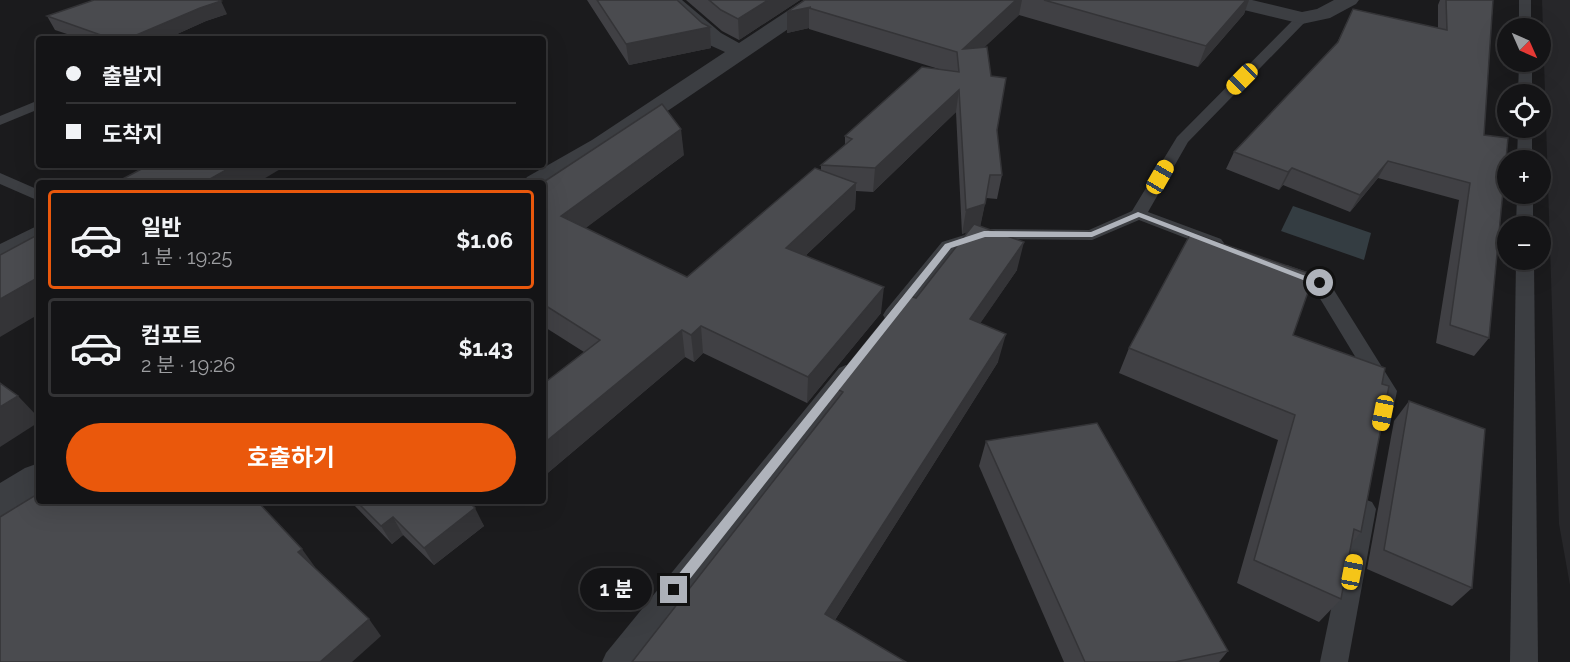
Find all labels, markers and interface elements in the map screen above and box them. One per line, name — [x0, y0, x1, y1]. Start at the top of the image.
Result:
north arrow — [1497, 18, 1551, 72]
map controls — [1497, 18, 1551, 270]
car — [1223, 60, 1261, 98]
text: 출발지 — [102, 63, 163, 89]
button: locate — [1497, 84, 1551, 138]
text: 도착지 — [102, 121, 163, 147]
button: + — [1497, 150, 1551, 204]
car — [1143, 157, 1177, 197]
icon: car — [69, 213, 123, 267]
text: 일반 — [141, 214, 181, 240]
button: − — [1497, 216, 1551, 270]
text: $1.06 — [456, 227, 513, 253]
text: 1 분 · 19:25 — [141, 245, 232, 269]
route start — [1306, 269, 1333, 296]
icon: car — [69, 321, 123, 375]
text: 컴포트 — [141, 322, 202, 348]
text: $1.43 — [458, 335, 513, 361]
text: 2 분 · 19:26 — [141, 353, 235, 377]
car — [1371, 394, 1395, 432]
button: 호출하기 — [66, 423, 516, 492]
car — [1340, 553, 1364, 591]
callout: 1 분 — [581, 569, 653, 611]
route end — [660, 576, 687, 603]
text: 1 분 — [599, 577, 633, 601]

